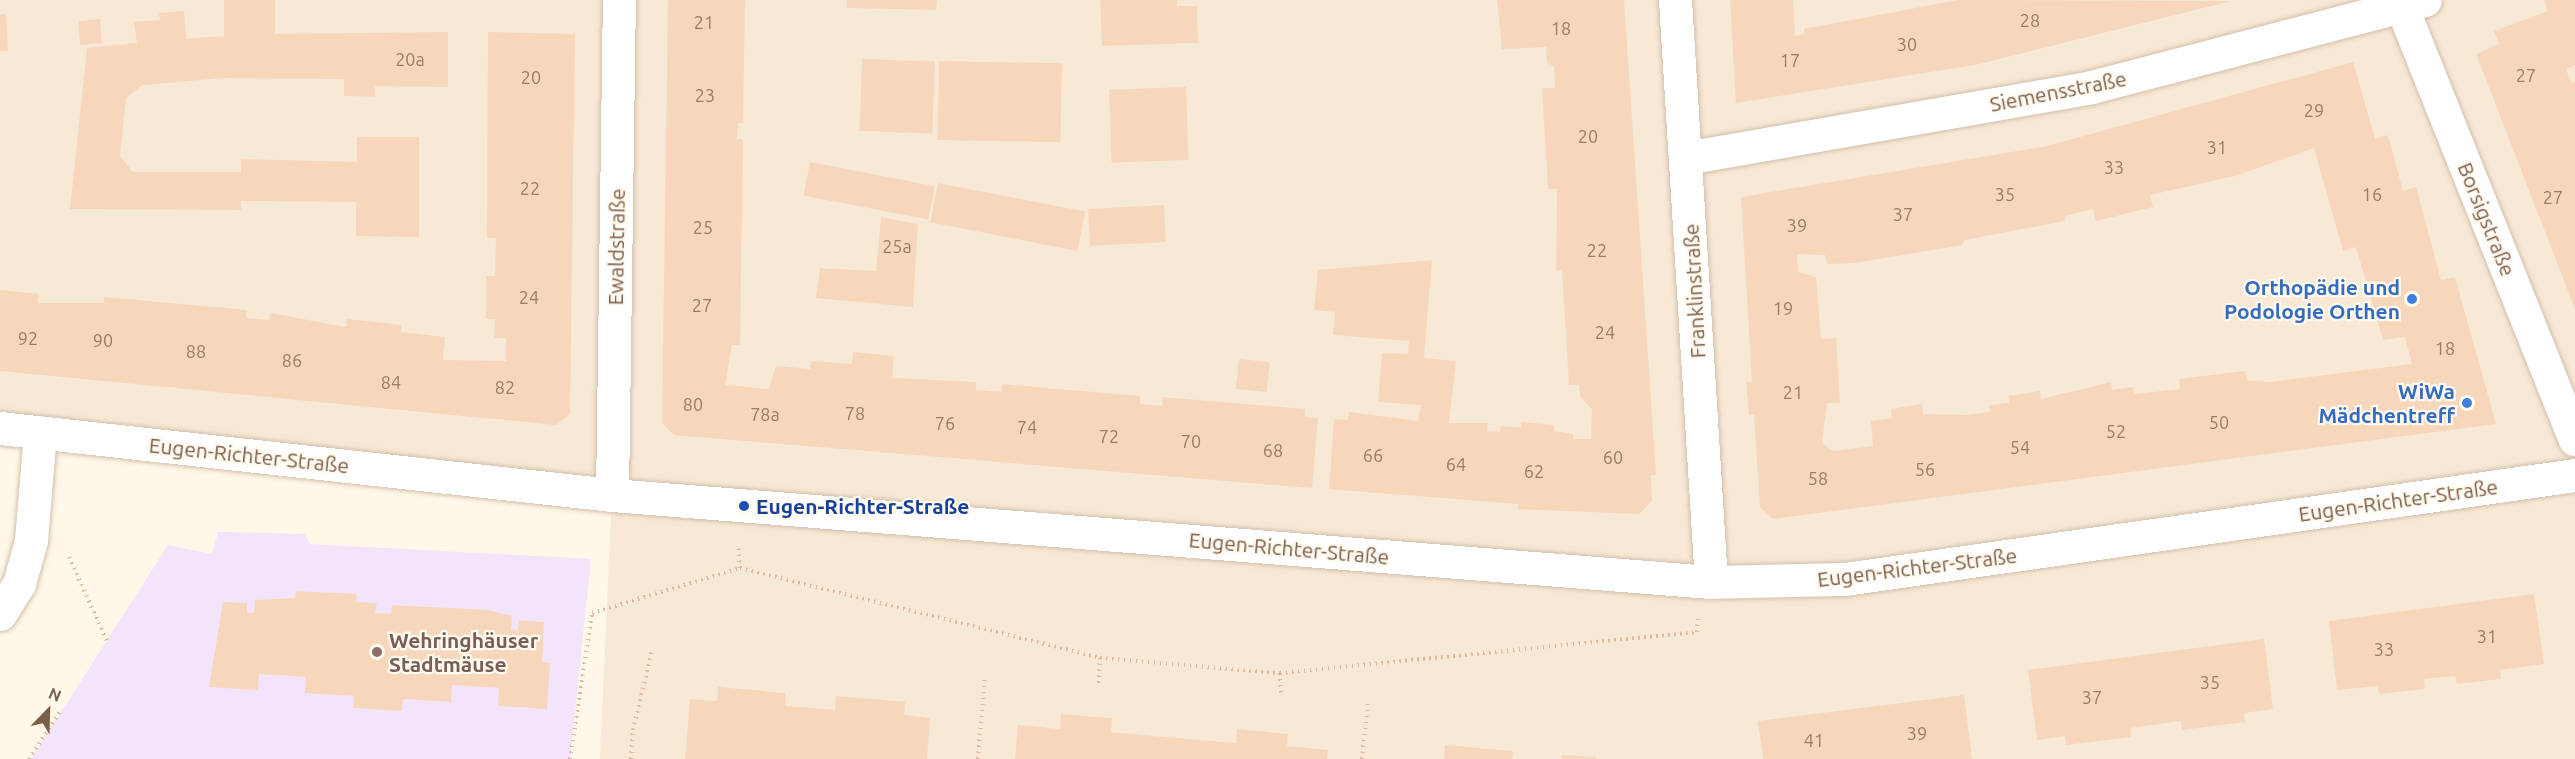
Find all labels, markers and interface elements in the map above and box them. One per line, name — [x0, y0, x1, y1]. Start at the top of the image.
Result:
house number: 28 — [2020, 9, 2040, 31]
house number: 21 — [694, 11, 714, 33]
house number: 18 — [1551, 17, 1571, 39]
house number: 30 — [1897, 33, 1917, 55]
house number: 20a — [395, 48, 425, 70]
house number: 17 — [1780, 49, 1800, 71]
house number: 27 — [2516, 64, 2536, 86]
street label: Siemensstraße — [1987, 65, 2129, 117]
house number: 20 — [521, 66, 541, 88]
house number: 23 — [695, 84, 715, 106]
house number: 29 — [2304, 99, 2324, 121]
house number: 20 — [1578, 125, 1598, 147]
house number: 31 — [2207, 136, 2227, 158]
house number: 33 — [2104, 156, 2124, 178]
street label: Borsigstraße — [2453, 159, 2521, 279]
house number: 22 — [520, 177, 540, 199]
house number: 35 — [1995, 183, 2015, 205]
house number: 16 — [2362, 183, 2382, 205]
house number: 27 — [2543, 186, 2563, 208]
street label: Ewaldstraße — [602, 188, 630, 306]
house number: 37 — [1893, 203, 1913, 225]
house number: 39 — [1787, 214, 1807, 236]
house number: 25 — [693, 216, 713, 238]
street label: Franklinstraße — [1678, 223, 1710, 359]
house number: 25a — [882, 235, 912, 257]
house number: 22 — [1587, 239, 1607, 261]
place label: Orthopädie und Podologie Orthen — [2224, 274, 2400, 324]
house number: 24 — [519, 286, 539, 308]
marker: Orthopädie und Podologie Orthen — [2405, 292, 2419, 306]
house number: 27 — [692, 294, 712, 316]
house number: 19 — [1773, 297, 1793, 319]
house number: 24 — [1595, 321, 1615, 343]
house number: 92 — [18, 327, 38, 349]
house number: 90 — [93, 329, 113, 351]
house number: 18 — [2435, 337, 2455, 359]
house number: 88 — [186, 340, 206, 362]
house number: 86 — [282, 349, 302, 371]
house number: 84 — [381, 371, 401, 393]
house number: 82 — [495, 376, 515, 398]
place label: WiWa Mädchentreff — [2318, 378, 2455, 428]
house number: 21 — [1783, 381, 1803, 403]
house number: 80 — [683, 393, 703, 415]
marker: WiWa Mädchentreff — [2460, 396, 2474, 410]
house number: 78 — [845, 402, 865, 424]
house number: 78a — [750, 403, 780, 425]
house number: 50 — [2209, 411, 2229, 433]
house number: 76 — [935, 412, 955, 434]
house number: 74 — [1017, 416, 1037, 438]
house number: 52 — [2106, 420, 2126, 442]
house number: 72 — [1099, 425, 1119, 447]
house number: 70 — [1181, 430, 1201, 452]
street label: Eugen-Richter-Straße — [148, 432, 350, 478]
house number: 54 — [2010, 436, 2030, 458]
house number: 68 — [1263, 439, 1283, 461]
house number: 66 — [1363, 444, 1383, 466]
house number: 60 — [1603, 446, 1623, 468]
house number: 64 — [1446, 453, 1466, 475]
house number: 56 — [1915, 458, 1935, 480]
house number: 62 — [1524, 460, 1544, 482]
house number: 58 — [1808, 467, 1828, 489]
street label: Eugen-Richter-Straße — [2297, 474, 2499, 526]
place label: Eugen-Richter-Straße — [756, 493, 969, 519]
marker: Eugen-Richter-Straße — [737, 499, 751, 513]
street label: Eugen-Richter-Straße — [1188, 527, 1390, 569]
street label: Eugen-Richter-Straße — [1816, 542, 2018, 592]
house number: 31 — [2477, 625, 2497, 647]
place label: Wehringhäuser Stadtmäuse — [389, 627, 538, 677]
house number: 33 — [2374, 638, 2394, 660]
marker: Wehringhäuser Stadtmäuse — [370, 645, 384, 659]
house number: 35 — [2200, 671, 2220, 693]
north arrow — [18, 681, 78, 741]
text: N — [46, 684, 64, 705]
house number: 37 — [2082, 686, 2102, 708]
house number: 39 — [1907, 722, 1927, 744]
house number: 41 — [1804, 729, 1824, 751]

